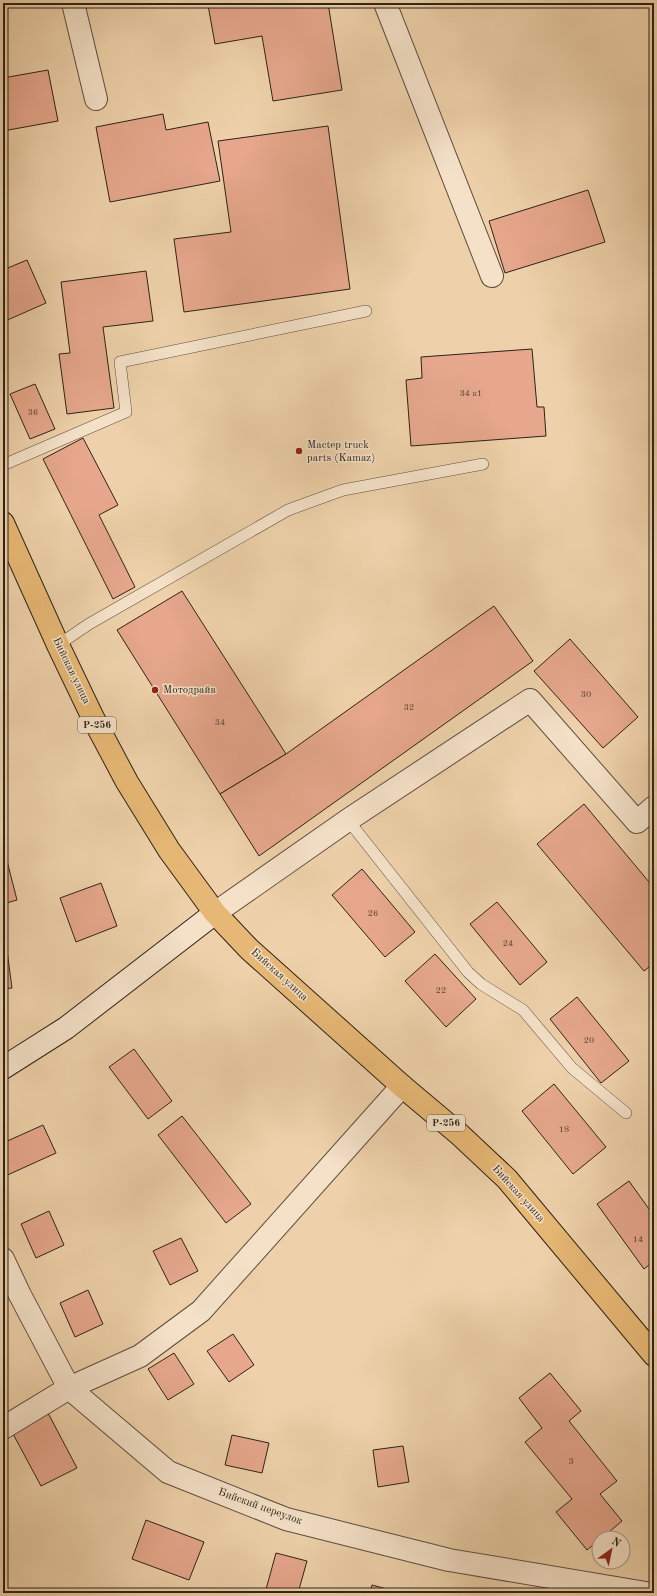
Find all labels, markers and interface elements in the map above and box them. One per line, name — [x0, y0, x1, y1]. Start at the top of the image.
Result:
house number: 34 к1 — [460, 389, 482, 398]
house number: 36 — [28, 408, 38, 417]
place label: Mactep truck parts (Kamaz) — [307, 440, 375, 464]
marker: Mactep truck parts (Kamaz) — [294, 446, 304, 456]
street label: Бийская улица — [50, 636, 92, 706]
marker: Мотодрайв — [150, 685, 160, 695]
place label: Мотодрайв — [163, 685, 216, 696]
house number: 30 — [581, 690, 591, 699]
house number: 32 — [404, 703, 414, 712]
road number: Р-256 — [78, 717, 116, 733]
house number: 34 — [215, 718, 225, 727]
house number: 26 — [368, 909, 378, 918]
house number: 24 — [503, 939, 513, 948]
street label: Бийская улица — [248, 947, 310, 1004]
house number: 22 — [436, 986, 446, 995]
house number: 20 — [584, 1036, 594, 1045]
road number: Р-256 — [427, 1115, 465, 1131]
house number: 18 — [559, 1125, 569, 1134]
street label: Бийская улица — [490, 1163, 547, 1225]
house number: 14 — [633, 1235, 643, 1244]
house number: 3 — [568, 1457, 574, 1466]
street label: Бийский переулок — [217, 1487, 304, 1527]
north arrow — [591, 1530, 631, 1570]
text: N — [609, 1536, 623, 1550]

